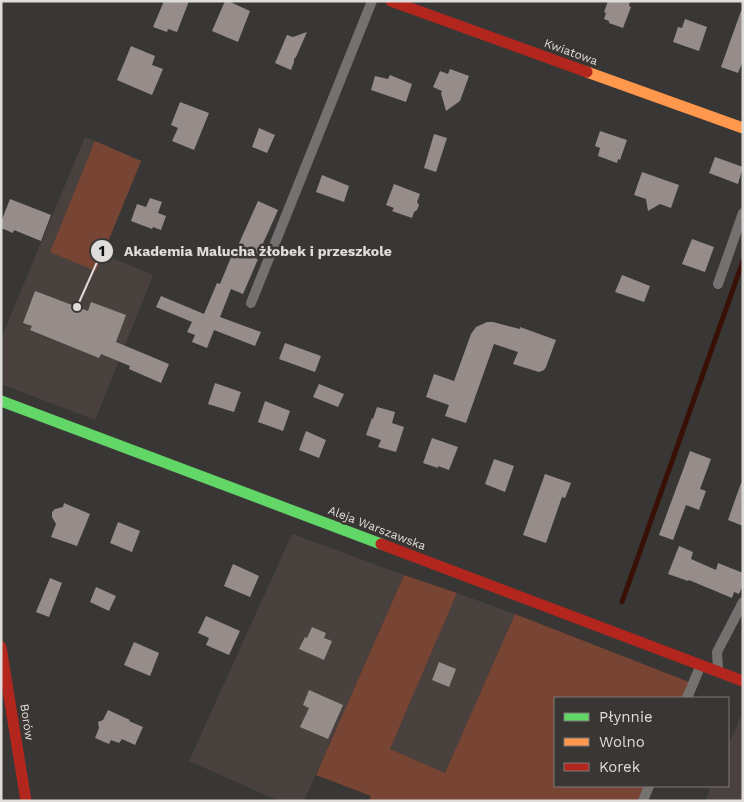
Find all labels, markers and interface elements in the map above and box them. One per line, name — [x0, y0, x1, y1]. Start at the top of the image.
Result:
street label: Kwiatowa — [542, 36, 600, 68]
callout: Akademia Malucha żłobek i przeszkole — [89, 237, 403, 266]
text: 1 — [99, 242, 105, 260]
text: Akademia Malucha żłobek i przeszkole — [124, 243, 392, 259]
street label: Aleja Warszawska — [326, 503, 428, 553]
legend — [554, 697, 729, 787]
street label: Borów — [17, 703, 37, 741]
text: Płynnie — [599, 708, 653, 726]
text: Wolno — [599, 733, 645, 751]
text: Korek — [599, 758, 641, 776]

